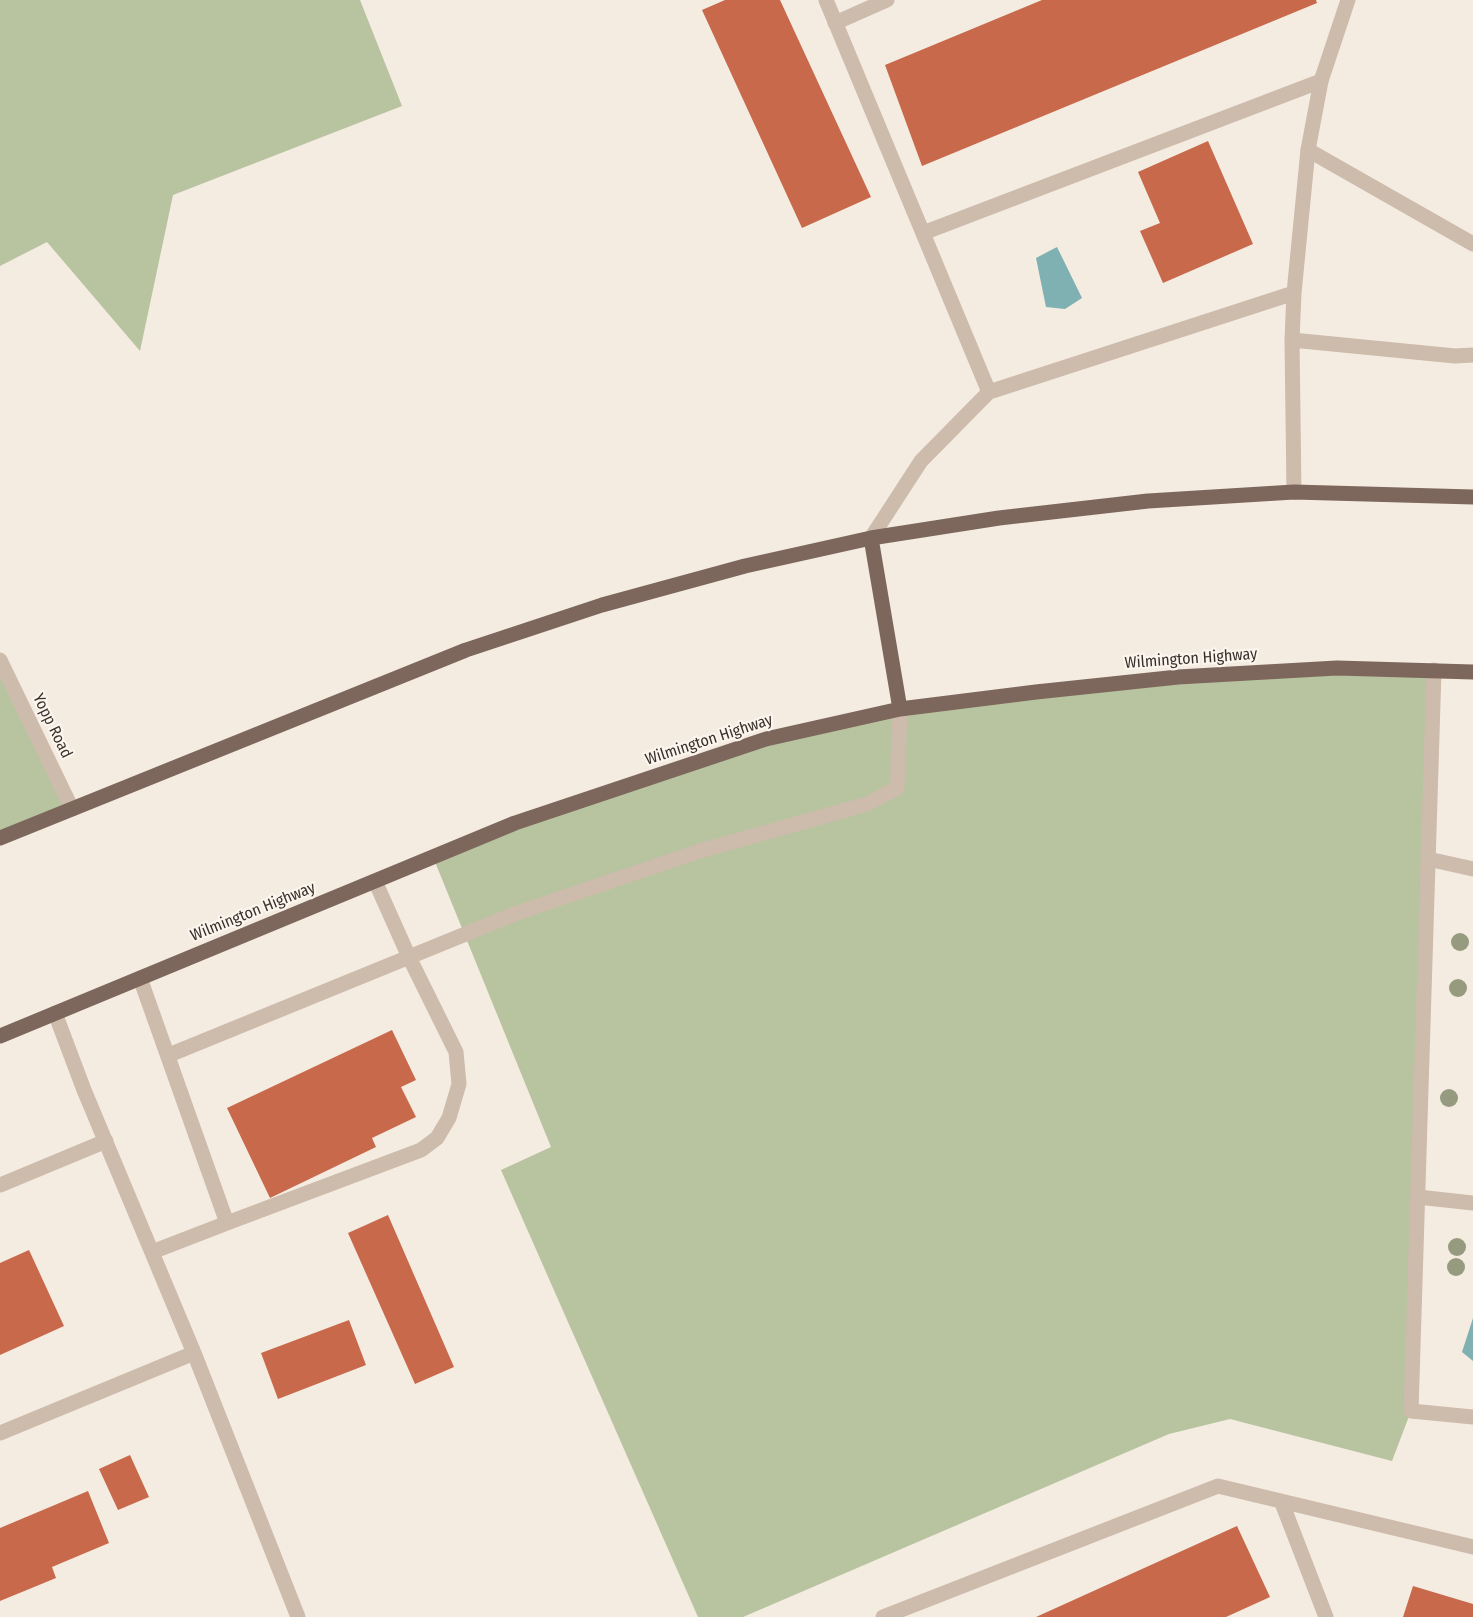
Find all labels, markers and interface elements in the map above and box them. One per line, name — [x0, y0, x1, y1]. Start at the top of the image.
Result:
street label: Wilmington Highway — [1124, 645, 1258, 673]
street label: Yopp Road — [28, 691, 76, 761]
street label: Wilmington Highway — [643, 710, 775, 770]
street label: Wilmington Highway — [188, 878, 318, 946]

